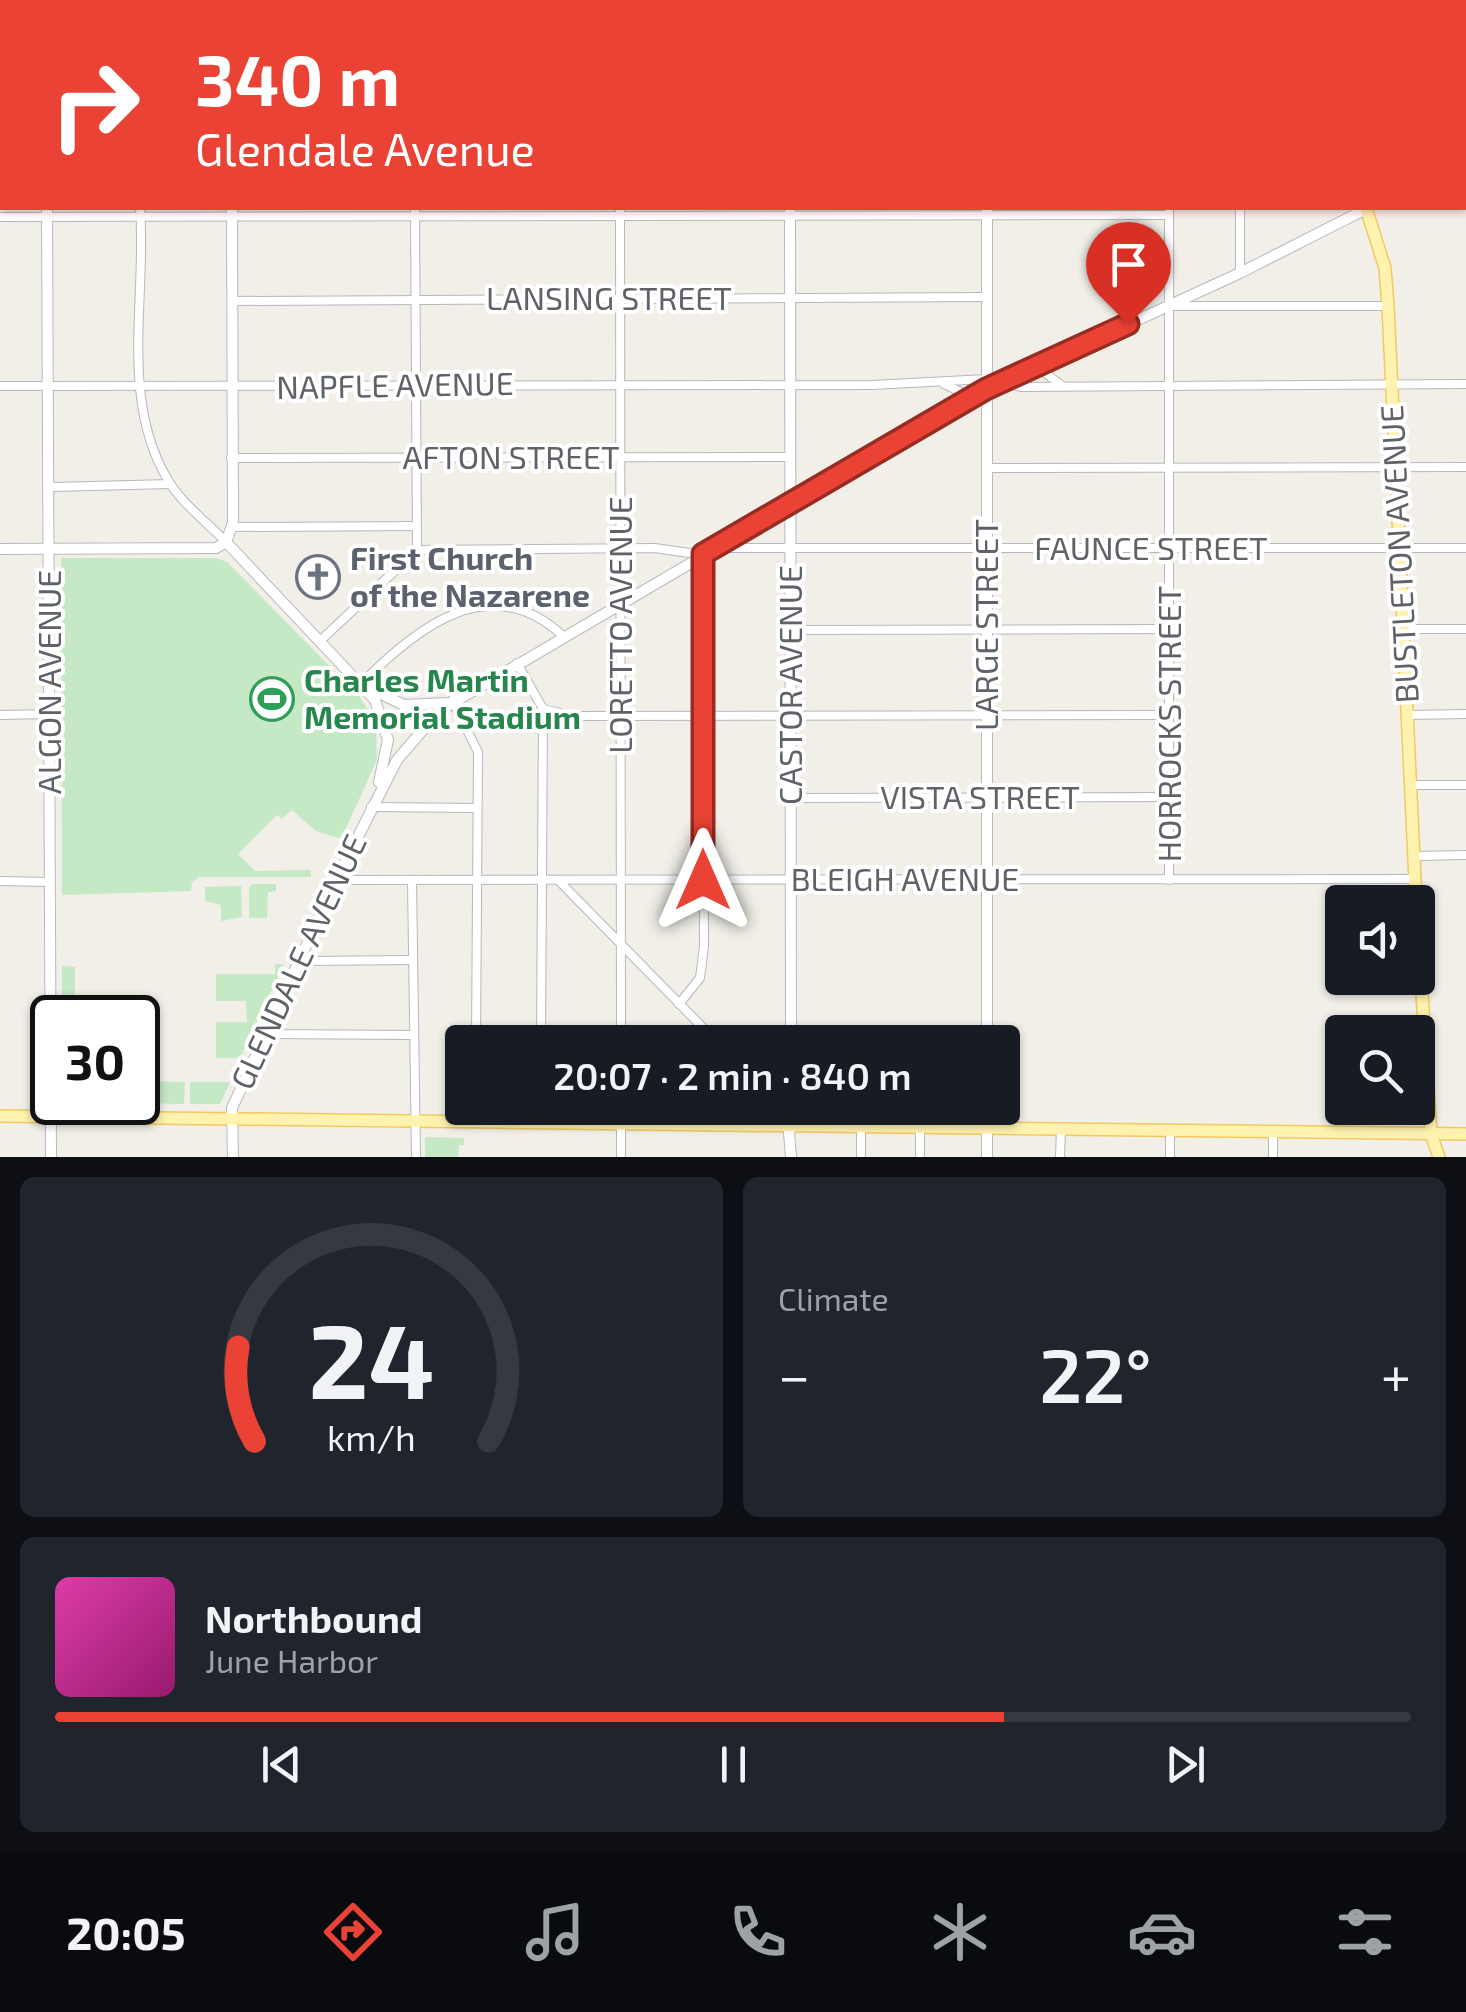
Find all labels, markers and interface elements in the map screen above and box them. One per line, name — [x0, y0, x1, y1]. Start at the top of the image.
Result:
text: 340 m — [195, 36, 400, 120]
icon: right — [30, 40, 160, 170]
text: Glendale Avenue — [195, 121, 535, 175]
pin — [1086, 222, 1171, 325]
icon: arrive — [1101, 237, 1156, 292]
street label: LANSING STREET — [486, 278, 732, 316]
street label: NAPFLE AVENUE — [276, 363, 514, 405]
street label: BUSTLETON AVENUE — [1371, 404, 1425, 704]
street label: AFTON STREET — [402, 437, 620, 475]
street label: LORETTO AVENUE — [600, 496, 638, 754]
street label: LARGE STREET — [966, 519, 1004, 731]
street label: FAUNCE STREET — [1034, 528, 1268, 566]
place label: First Church of the Nazarene — [350, 538, 590, 613]
church icon: First Church of the Nazarene — [295, 554, 341, 600]
street label: CASTOR AVENUE — [770, 565, 808, 805]
street label: ALGON AVENUE — [29, 570, 67, 794]
street label: HORROCKS STREET — [1149, 586, 1187, 862]
place label: Charles Martin Memorial Stadium — [304, 660, 581, 735]
sports icon: Charles Martin Memorial Stadium — [249, 676, 295, 722]
street label: VISTA STREET — [880, 777, 1080, 815]
street label: GLENDALE AVENUE — [221, 828, 373, 1095]
position arrow — [651, 828, 755, 932]
street label: BLEIGH AVENUE — [791, 859, 1019, 897]
map controls — [1325, 885, 1435, 1125]
button: sound — [1325, 885, 1435, 995]
speed limit sign: 30 — [30, 995, 160, 1125]
button: search — [1325, 1015, 1435, 1125]
text: 20:07 · 2 min · 840 m — [553, 1052, 912, 1098]
text: Climate — [778, 1279, 889, 1317]
text: 24 — [308, 1295, 435, 1420]
text: 22° — [1039, 1328, 1152, 1418]
text: − — [778, 1341, 810, 1407]
text: + — [1381, 1341, 1411, 1407]
text: km/h — [327, 1415, 416, 1458]
text: Northbound — [205, 1595, 423, 1641]
text: June Harbor — [205, 1641, 378, 1679]
icon: previous — [254, 1737, 309, 1792]
icon: pause — [706, 1737, 761, 1792]
icon: next — [1158, 1737, 1213, 1792]
icon: directions — [318, 1897, 388, 1967]
icon: music — [520, 1897, 590, 1967]
icon: phone — [723, 1897, 793, 1967]
icon: climate — [925, 1897, 995, 1967]
icon: car — [1127, 1897, 1197, 1967]
icon: filters — [1330, 1897, 1400, 1967]
text: 20:05 — [66, 1905, 186, 1959]

